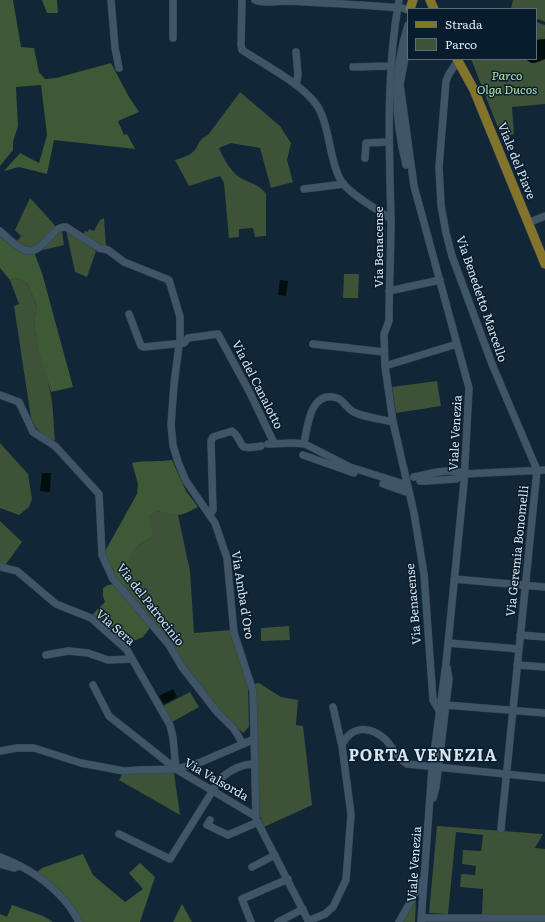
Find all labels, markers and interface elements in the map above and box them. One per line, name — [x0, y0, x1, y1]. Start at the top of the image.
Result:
legend — [407, 8, 537, 60]
text: Strada — [445, 15, 483, 33]
text: Parco — [445, 35, 477, 53]
park label: Parco Olga Ducos — [477, 69, 537, 97]
street label: Viale del Piave — [494, 120, 538, 202]
street label: Via Benacense — [372, 206, 386, 288]
street label: Via Benedetto Marcello — [453, 234, 509, 364]
street label: Via del Canalotto — [228, 338, 286, 432]
street label: Viale Venezia — [447, 395, 465, 471]
street label: Via Geremia Bonomelli — [504, 485, 532, 617]
street label: Via Amba d'Oro — [228, 550, 256, 640]
street label: Via del Patrocinio — [113, 561, 187, 649]
street label: Via Benacense — [403, 563, 425, 645]
street label: Via Sera — [93, 607, 137, 649]
district label: PORTA VENEZIA — [348, 746, 498, 766]
street label: Via Valsorda — [181, 756, 251, 804]
street label: Viale Venezia — [405, 826, 425, 902]

